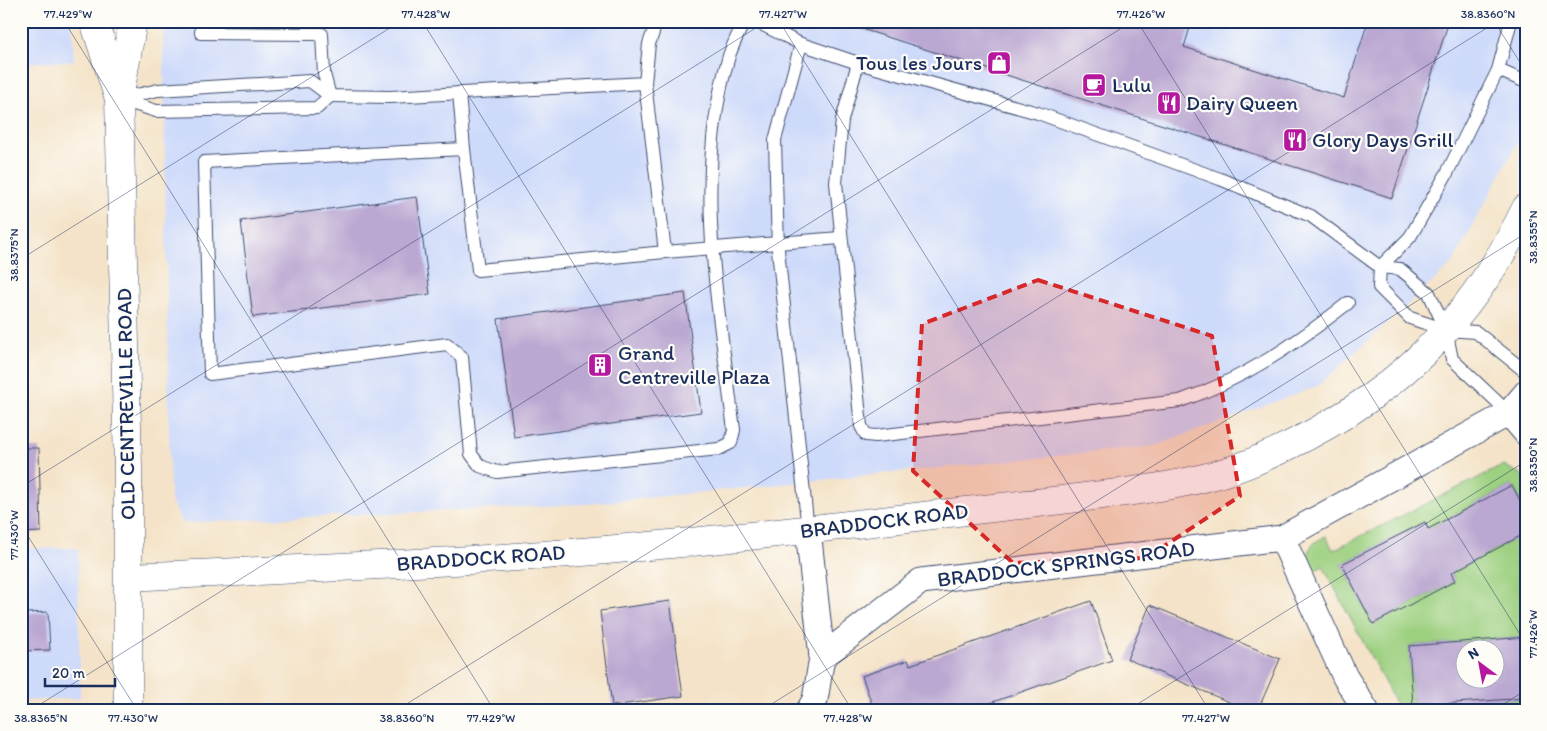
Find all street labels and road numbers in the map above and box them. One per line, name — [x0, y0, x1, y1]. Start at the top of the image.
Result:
street label: OLD CENTREVILLE ROAD — [111, 288, 140, 520]
street label: BRADDOCK ROAD — [798, 498, 969, 543]
street label: BRADDOCK SPRINGS ROAD — [936, 535, 1196, 592]
street label: BRADDOCK ROAD — [396, 539, 566, 576]

